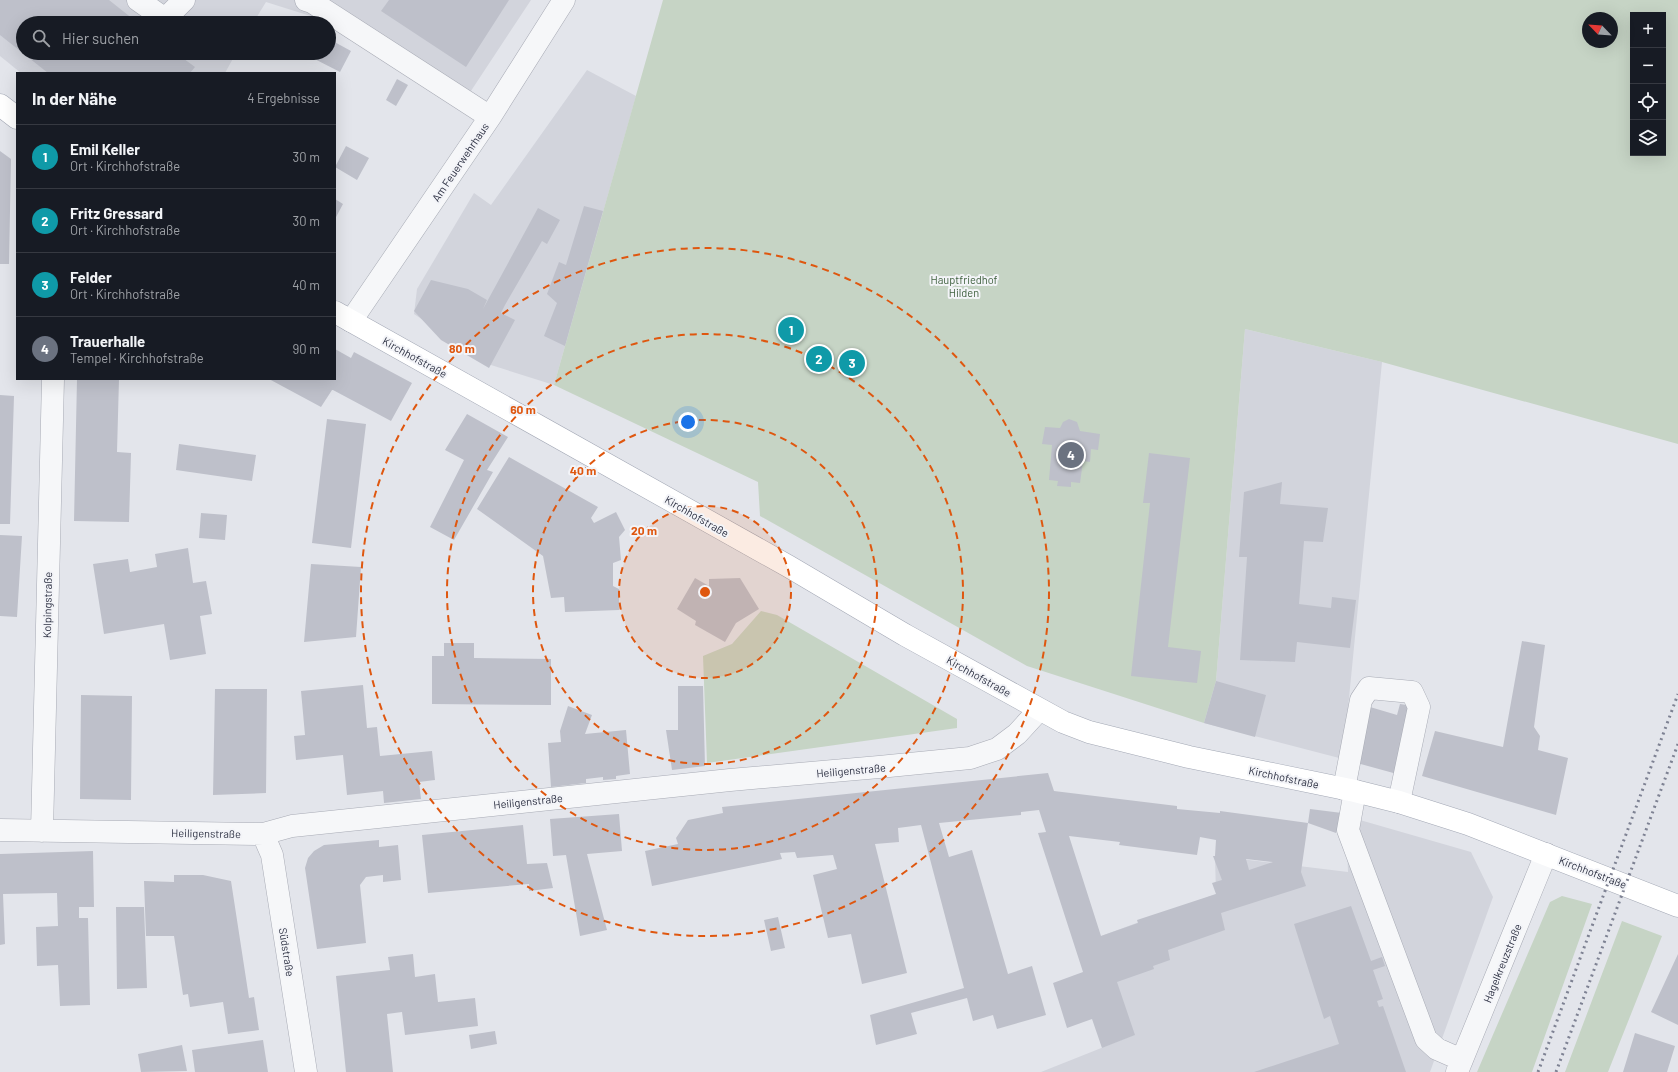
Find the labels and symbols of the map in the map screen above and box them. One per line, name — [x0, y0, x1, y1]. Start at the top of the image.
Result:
north arrow — [1582, 12, 1618, 48]
street label: Am Feuerwehrhaus — [429, 120, 491, 204]
park label: Hauptfriedhof Hilden — [930, 273, 998, 299]
pin: 1 — [778, 315, 804, 345]
street label: Kirchhofstraße — [381, 334, 450, 380]
text: 80 m — [449, 341, 475, 355]
pin: 2 — [806, 344, 832, 374]
pin: 3 — [839, 348, 865, 378]
text: 60 m — [510, 402, 536, 416]
your location — [678, 412, 698, 432]
pin: 4 — [1058, 440, 1084, 470]
text: 40 m — [570, 463, 596, 477]
street label: Kirchhofstraße — [663, 492, 731, 540]
text: 20 m — [631, 523, 657, 537]
street label: Kolpingstraße — [40, 571, 54, 638]
centre of rings — [698, 585, 712, 599]
street label: Kirchhofstraße — [945, 653, 1014, 699]
street label: Heiligenstraße — [816, 760, 886, 780]
street label: Kirchhofstraße — [1248, 763, 1320, 791]
street label: Heiligenstraße — [493, 791, 563, 811]
street label: Heiligenstraße — [171, 826, 241, 840]
street label: Kirchhofstraße — [1557, 853, 1629, 891]
street label: Hagelkreuzstraße — [1480, 921, 1524, 1004]
street label: Südstraße — [277, 927, 297, 977]

